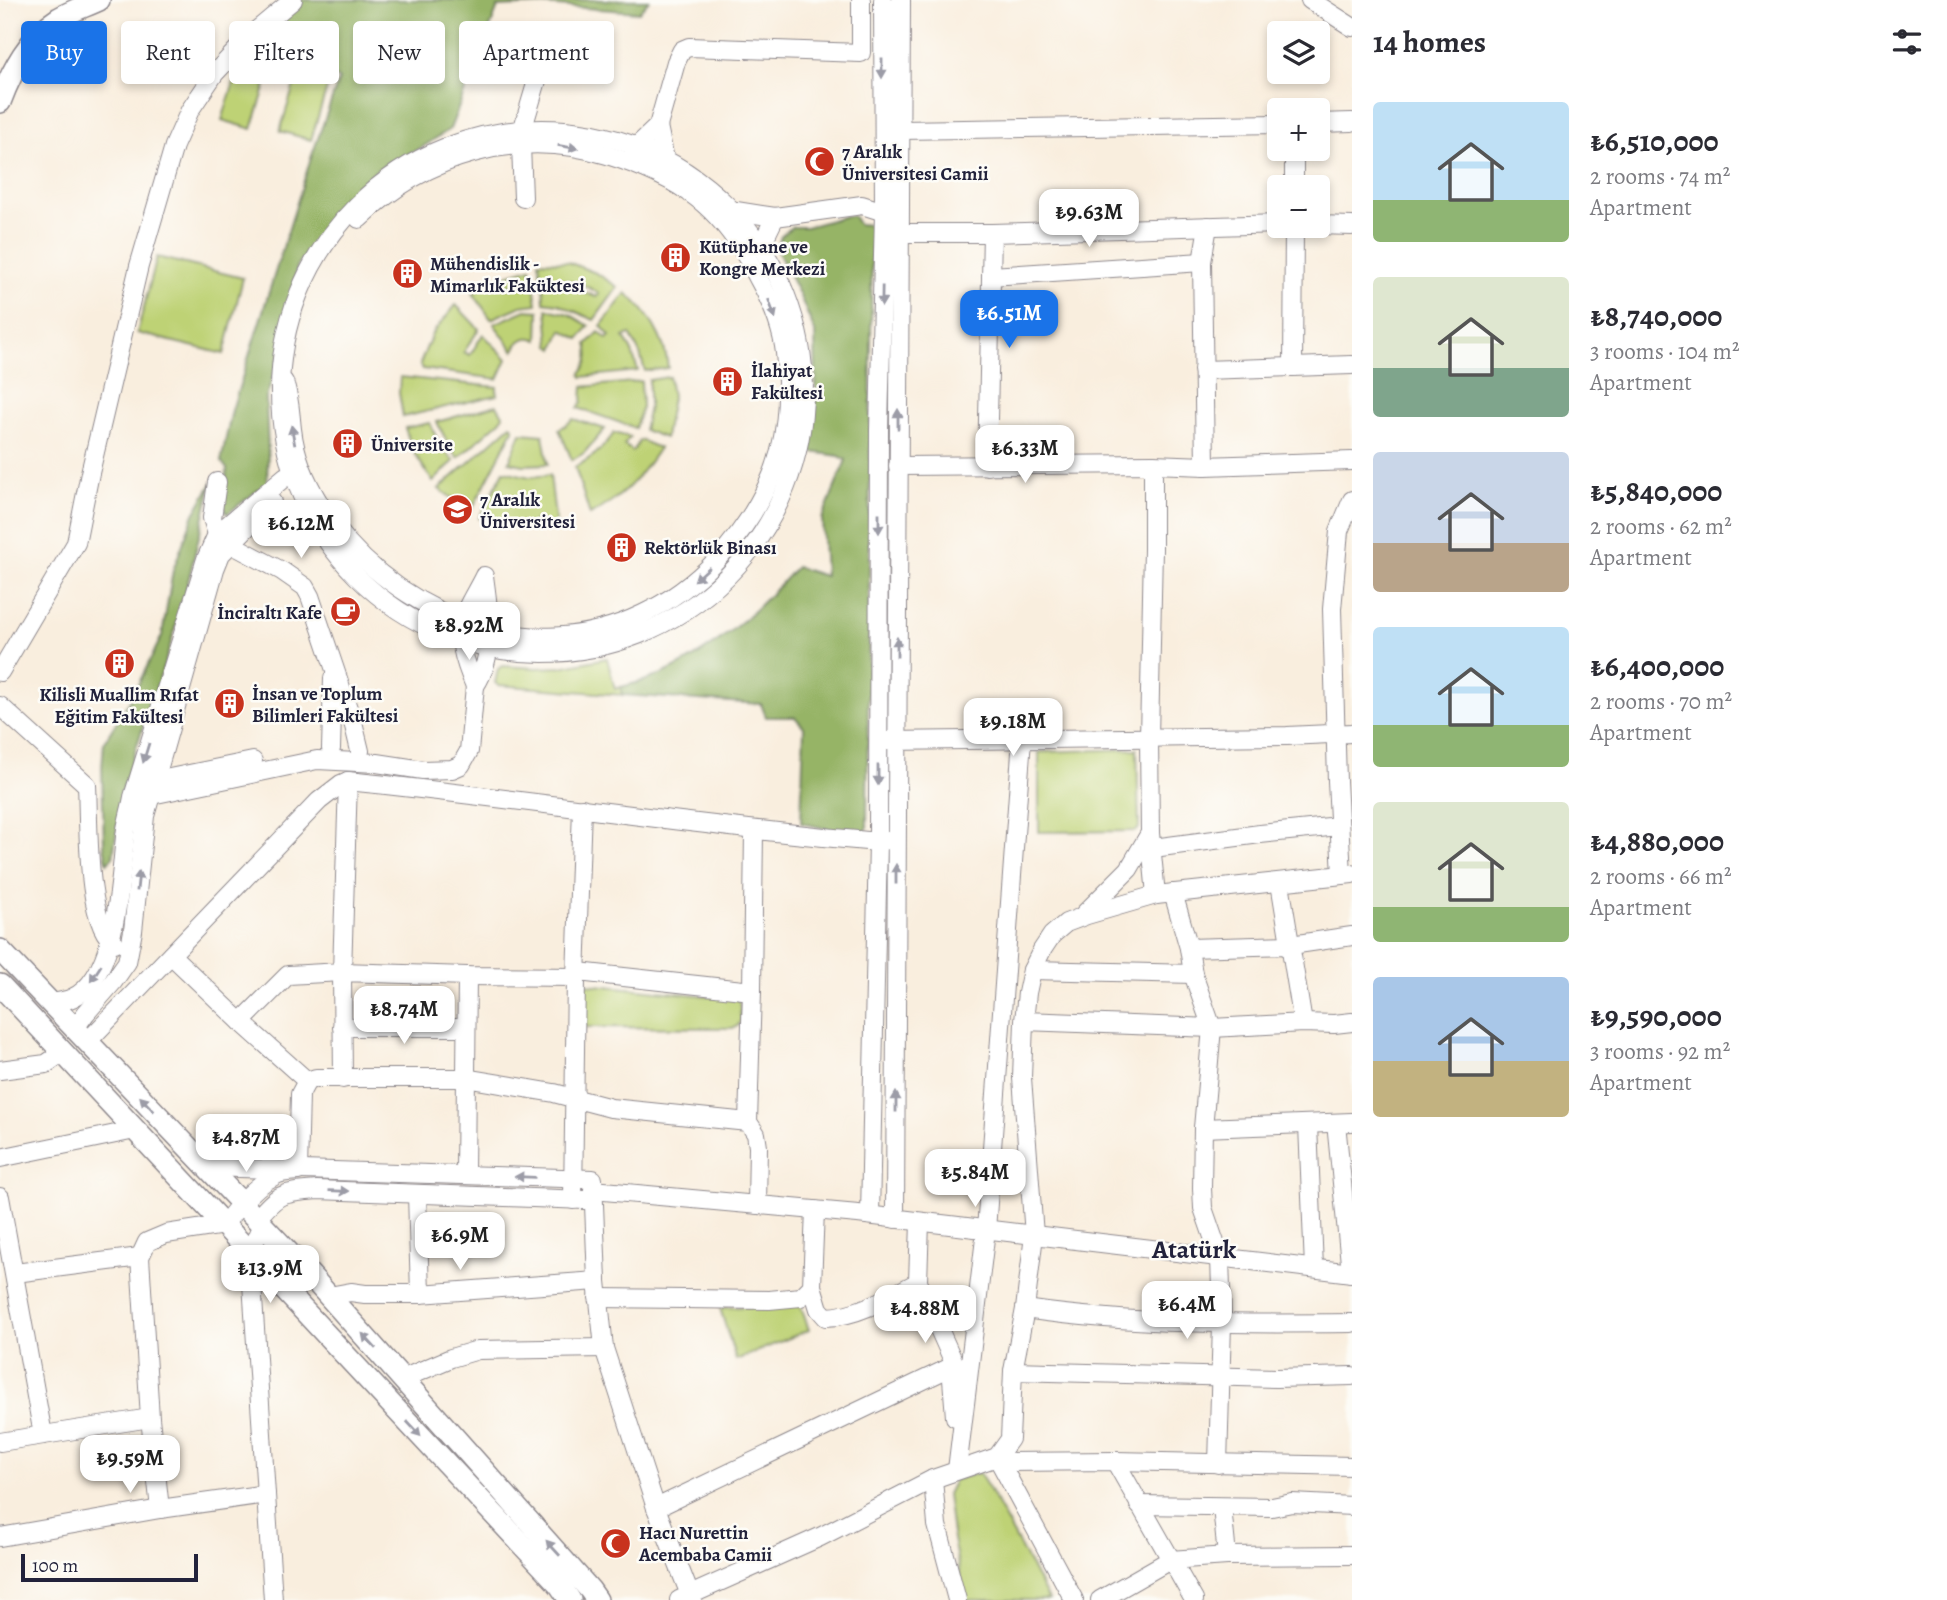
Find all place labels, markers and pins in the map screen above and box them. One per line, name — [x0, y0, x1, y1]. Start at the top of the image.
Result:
place label: 7 Aralık Üniversitesi Camii — [842, 139, 989, 187]
mosque icon: 7 Aralık Üniversitesi Camii — [802, 145, 836, 179]
pin: ₺9.63M — [1032, 190, 1146, 249]
place label: Kütüphane ve Kongre Merkezi — [699, 234, 826, 282]
building icon: Kütüphane ve Kongre Merkezi — [659, 240, 693, 274]
place label: Mühendislik - Mimarlık Faküktesi — [430, 251, 585, 299]
building icon: Mühendislik - Mimarlık Faküktesi — [390, 257, 424, 291]
pin: ₺6.51M — [952, 290, 1066, 350]
place label: İlahiyat Fakültesi — [751, 358, 824, 406]
building icon: İlahiyat Fakültesi — [711, 364, 745, 398]
pin: ₺6.33M — [968, 426, 1082, 485]
building icon: Üniversite — [331, 427, 365, 461]
place label: Üniversite — [371, 432, 453, 458]
place label: 7 Aralık Üniversitesi — [480, 487, 576, 535]
school or university icon: 7 Aralık Üniversitesi — [440, 493, 474, 527]
pin: ₺6.12M — [244, 500, 358, 560]
building icon: Rektörlük Binası — [604, 530, 638, 564]
place label: Rektörlük Binası — [644, 535, 777, 561]
cafe icon: İnciraltı Kafe — [328, 595, 362, 629]
place label: İnciraltı Kafe — [217, 600, 322, 626]
pin: ₺8.92M — [412, 602, 526, 662]
building icon: Kilisli Muallim Rıfat Eğitim Fakültesi — [102, 646, 136, 680]
place label: İnsan ve Toplum Bilimleri Fakültesi — [252, 681, 399, 729]
place label: Kilisli Muallim Rıfat Eğitim Fakültesi — [39, 682, 200, 730]
building icon: İnsan ve Toplum Bilimleri Fakültesi — [212, 687, 246, 721]
pin: ₺9.18M — [956, 698, 1070, 758]
pin: ₺8.74M — [347, 986, 461, 1046]
pin: ₺4.87M — [189, 1114, 303, 1174]
pin: ₺5.84M — [918, 1150, 1032, 1209]
pin: ₺6.9M — [411, 1212, 509, 1272]
pin: ₺13.9M — [213, 1246, 327, 1305]
pin: ₺6.4M — [1138, 1282, 1236, 1341]
pin: ₺4.88M — [868, 1286, 982, 1345]
pin: ₺9.59M — [73, 1436, 187, 1495]
place label: Hacı Nurettin Acembaba Camii — [638, 1520, 773, 1568]
mosque icon: Hacı Nurettin Acembaba Camii — [599, 1526, 633, 1560]

